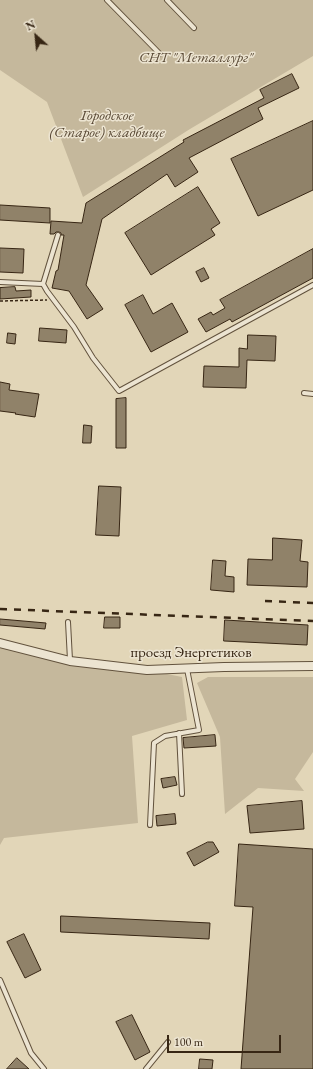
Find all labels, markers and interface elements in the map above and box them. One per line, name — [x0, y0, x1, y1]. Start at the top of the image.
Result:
north arrow — [16, 16, 56, 56]
text: N — [23, 17, 38, 34]
park label: СНТ "Металлург" — [139, 49, 253, 67]
park label: Городское (Старое) кладбище — [49, 107, 165, 142]
street label: проезд Энергетиков — [130, 644, 252, 662]
scale bar — [169, 1027, 283, 1053]
text: 100 m — [174, 1034, 203, 1050]

